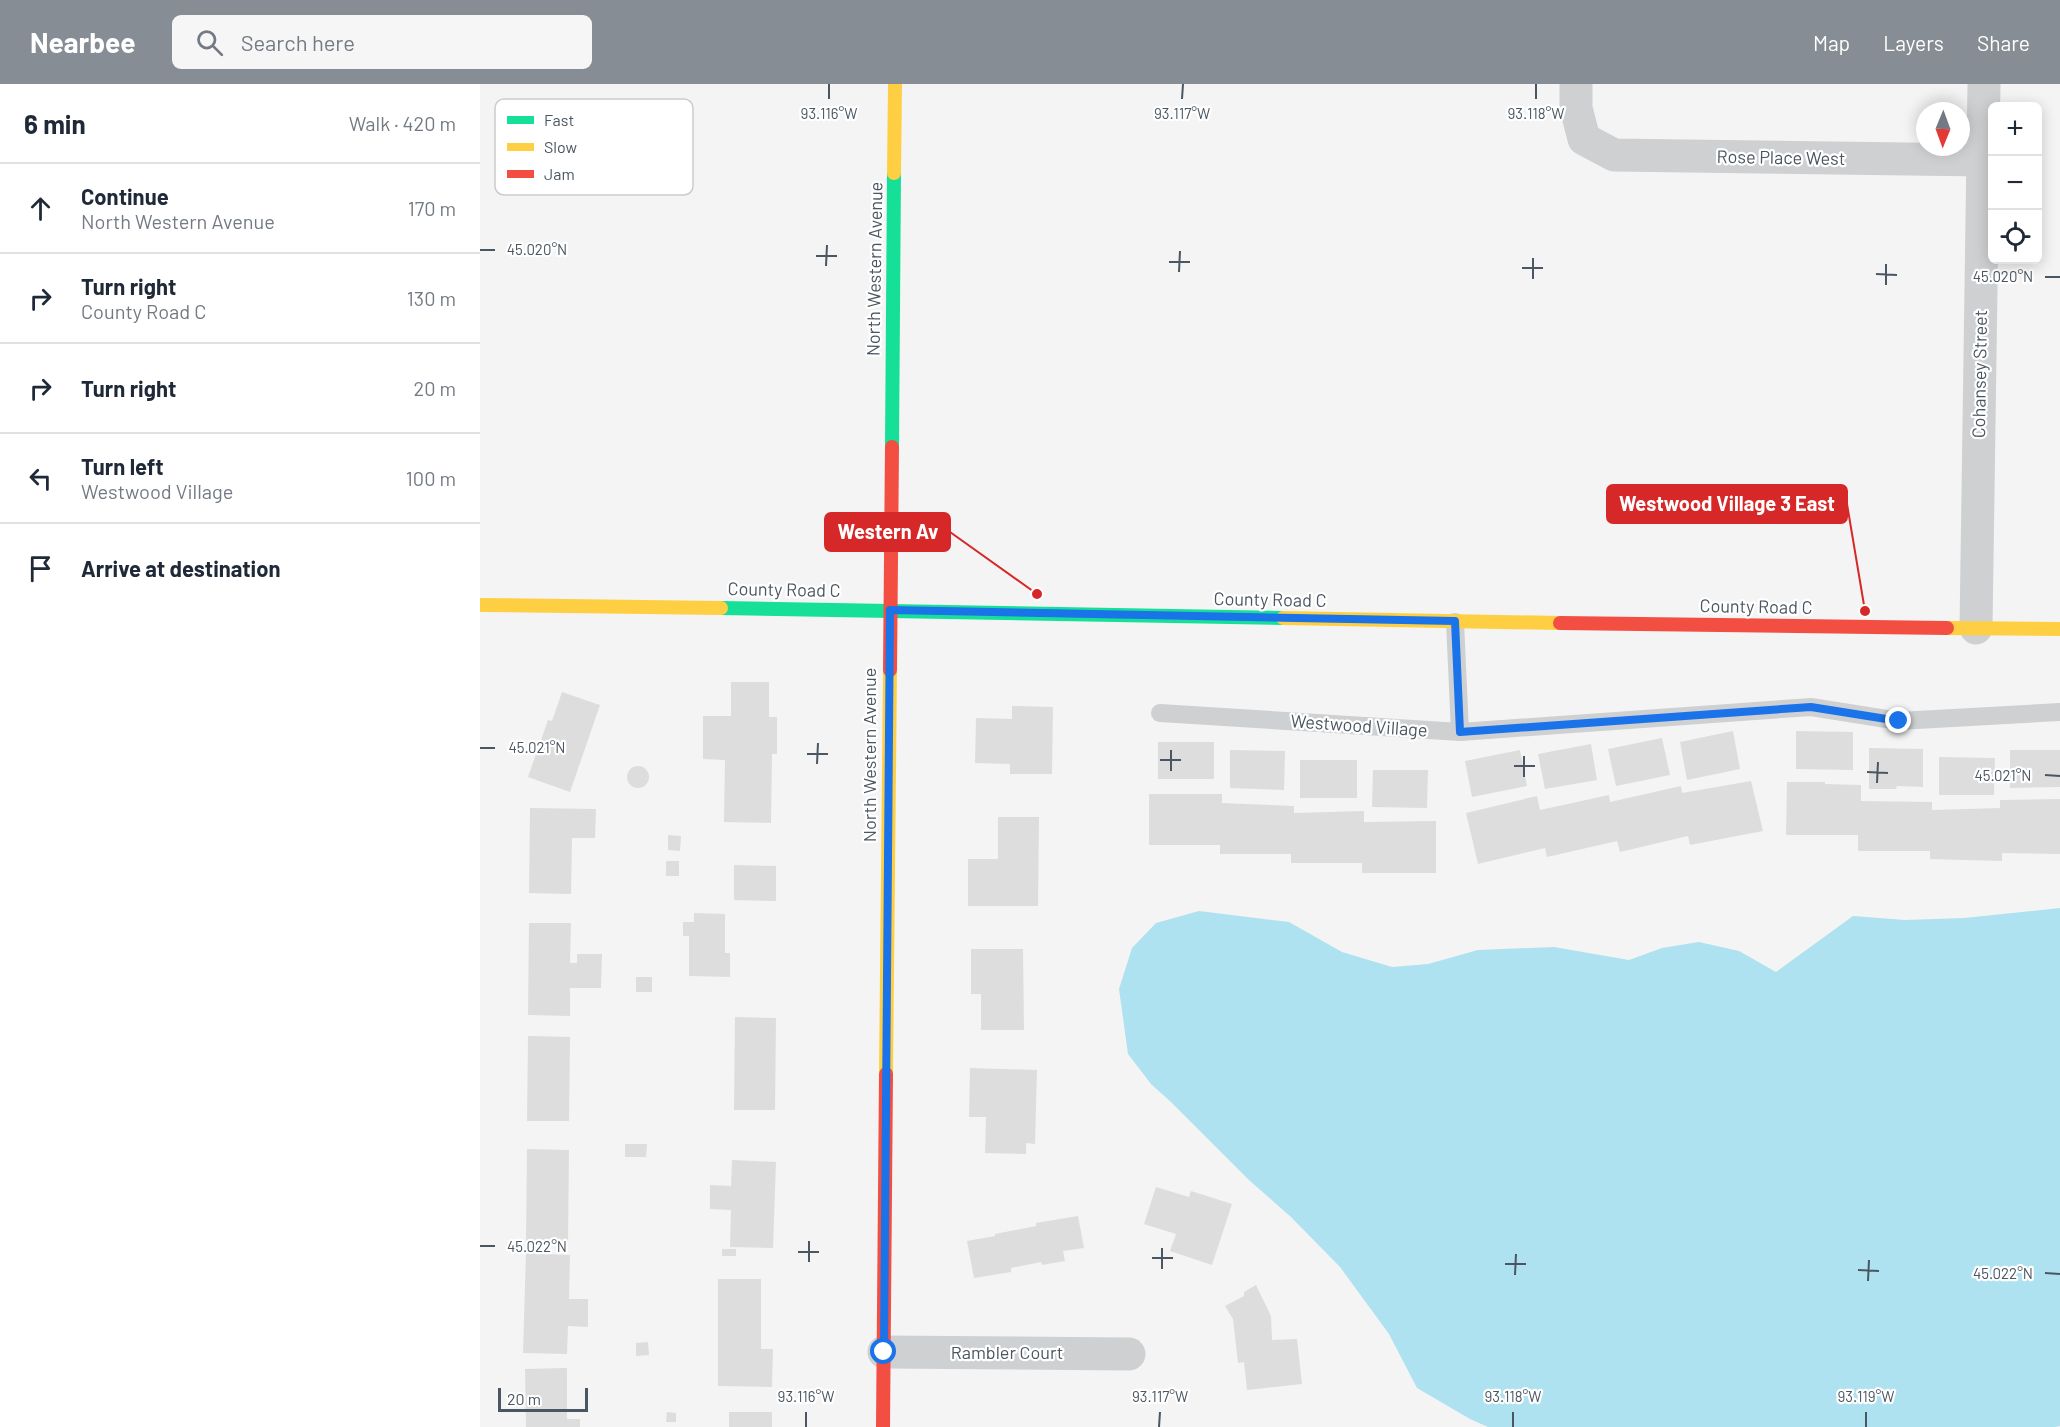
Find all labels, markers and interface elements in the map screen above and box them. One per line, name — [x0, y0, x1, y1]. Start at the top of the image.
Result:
search box — [172, 15, 592, 69]
text: Nearbee — [30, 25, 136, 59]
icon: search — [193, 26, 226, 59]
text: Search here — [241, 29, 355, 55]
text: Map — [1813, 30, 1850, 55]
text: Layers — [1883, 30, 1944, 55]
text: Share — [1977, 30, 2030, 55]
legend — [495, 99, 693, 195]
north arrow — [1916, 102, 1970, 156]
map controls — [1988, 102, 2042, 264]
button: + — [1988, 102, 2042, 156]
text: 93.116°W — [801, 104, 857, 122]
text: 93.117°W — [1154, 104, 1210, 122]
text: 93.118°W — [1508, 104, 1564, 122]
text: 6 min — [24, 108, 86, 139]
text: Fast — [544, 110, 574, 129]
text: Walk · 420 m — [349, 111, 456, 135]
text: Slow — [544, 137, 577, 156]
street label: Rose Place West — [1716, 145, 1846, 169]
button: − — [1988, 156, 2042, 210]
text: Jam — [544, 164, 575, 183]
street label: North Western Avenue — [861, 182, 887, 356]
text: Continue — [81, 183, 169, 209]
icon: ahead — [24, 192, 57, 225]
text: 170 m — [408, 196, 456, 220]
text: North Western Avenue — [81, 209, 275, 233]
button: locate — [1988, 210, 2042, 264]
text: 45.020°N — [507, 240, 567, 258]
text: 45.020°N — [1973, 267, 2033, 285]
text: Turn right — [81, 273, 176, 299]
icon: right — [24, 282, 57, 315]
text: 130 m — [407, 286, 456, 310]
text: County Road C — [81, 299, 206, 323]
street label: Cohansey Street — [1967, 310, 1991, 438]
icon: right — [24, 372, 57, 405]
text: Turn right — [81, 375, 176, 401]
text: 20 m — [413, 376, 456, 400]
text: Turn left — [81, 453, 164, 479]
icon: left — [24, 462, 57, 495]
text: 100 m — [406, 466, 456, 490]
text: Westwood Village — [81, 479, 233, 503]
callout: Westwood Village 3 East — [1607, 485, 1847, 523]
text: Westwood Village 3 East — [1619, 491, 1835, 515]
callout: Western Av — [825, 513, 950, 551]
text: Western Av — [838, 519, 938, 543]
icon: arrive — [24, 552, 57, 585]
text: Arrive at destination — [81, 555, 280, 581]
street label: County Road C — [727, 577, 841, 601]
street label: County Road C — [1213, 587, 1327, 611]
street label: County Road C — [1699, 594, 1813, 618]
street label: North Western Avenue — [858, 668, 880, 842]
route end — [1885, 707, 1911, 733]
street label: Westwood Village — [1290, 709, 1428, 741]
text: 45.021°N — [508, 738, 566, 756]
text: 45.021°N — [1974, 766, 2032, 784]
text: 45.022°N — [507, 1237, 567, 1255]
text: 45.022°N — [1973, 1264, 2033, 1282]
route start — [870, 1338, 896, 1364]
street label: Rambler Court — [951, 1341, 1063, 1363]
scale bar — [498, 1385, 588, 1412]
text: 93.116°W — [778, 1387, 834, 1405]
text: 93.117°W — [1132, 1387, 1188, 1405]
text: 93.118°W — [1485, 1387, 1541, 1405]
text: 93.119°W — [1838, 1387, 1894, 1405]
text: 20 m — [507, 1389, 541, 1408]

